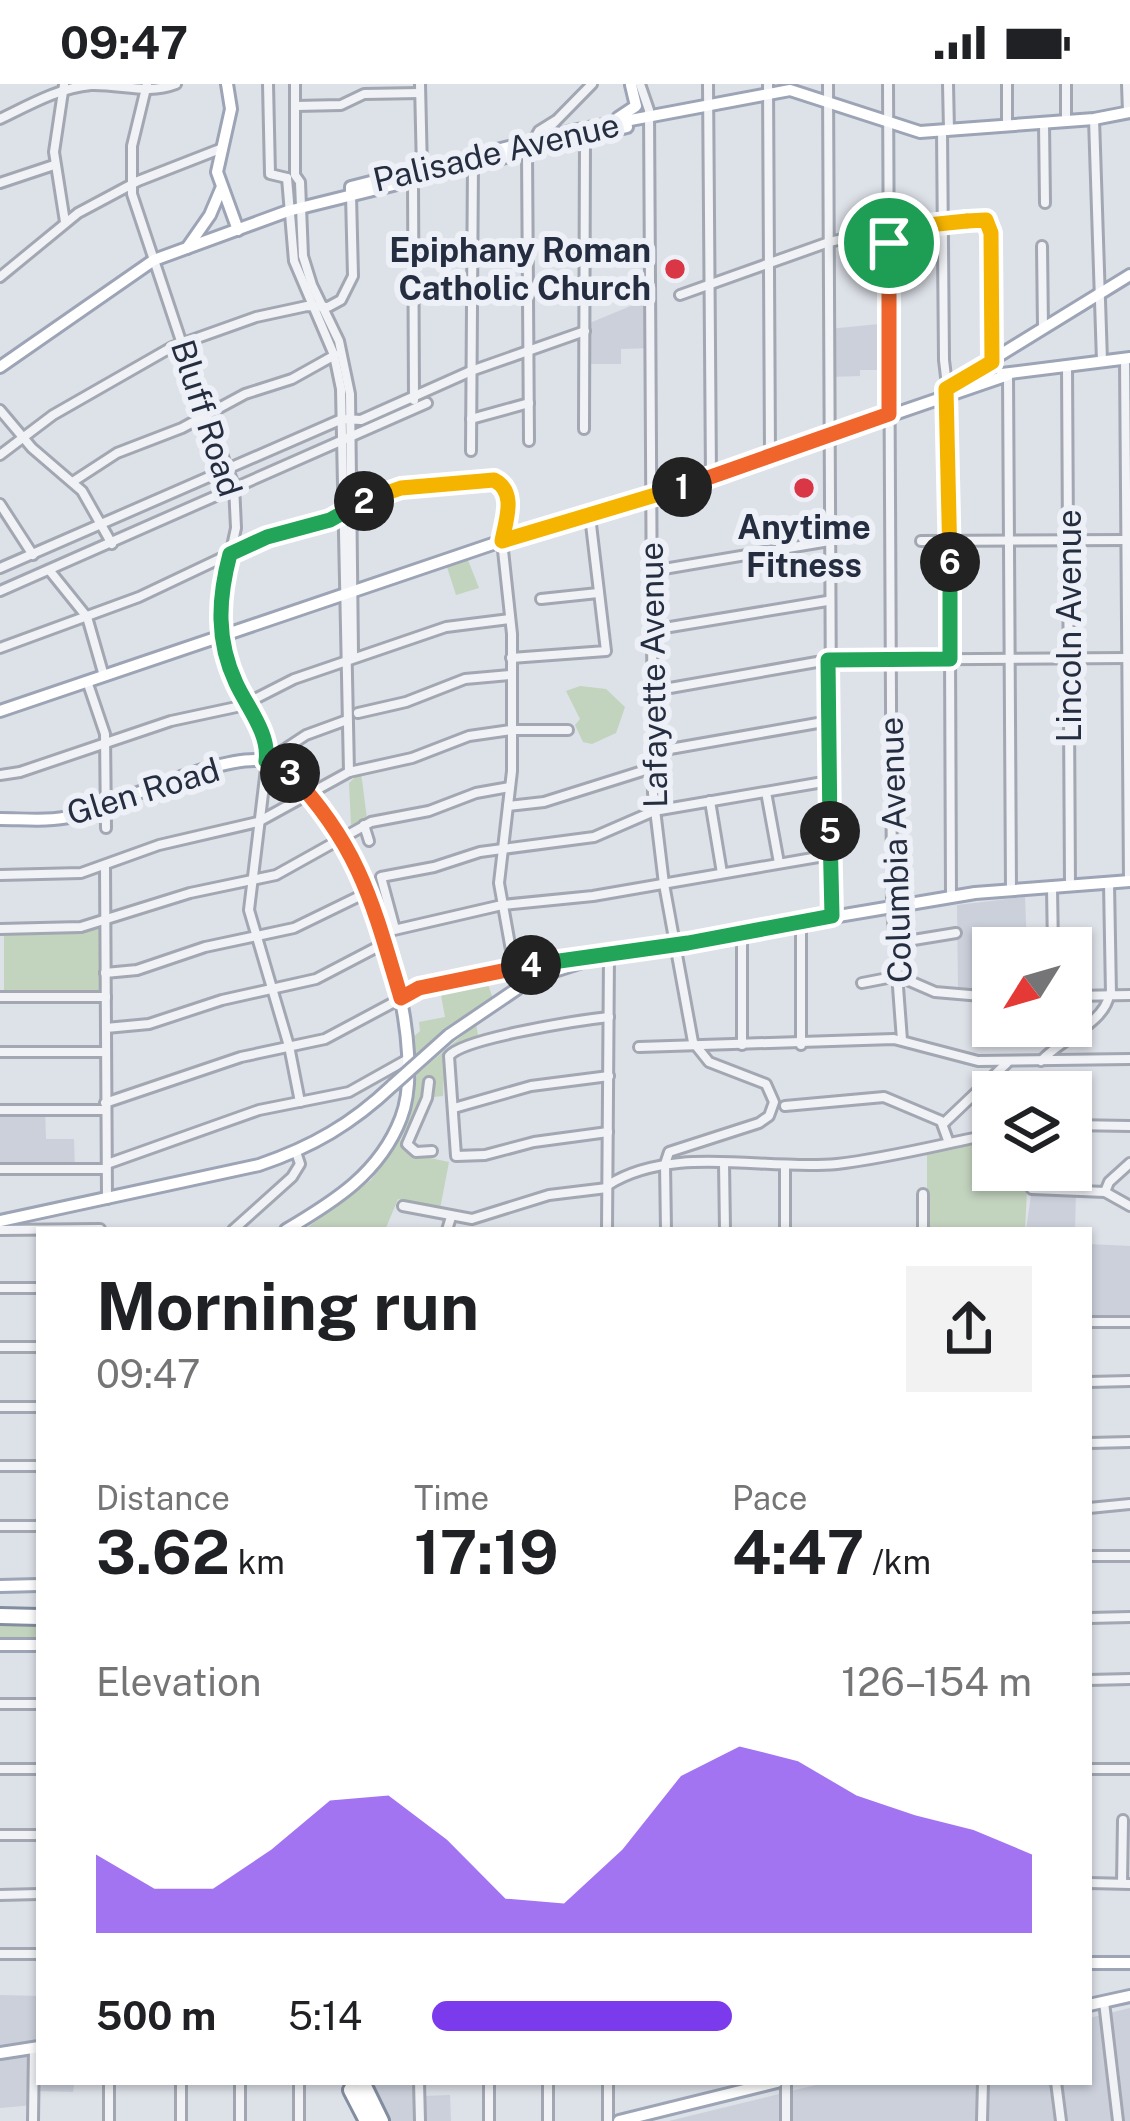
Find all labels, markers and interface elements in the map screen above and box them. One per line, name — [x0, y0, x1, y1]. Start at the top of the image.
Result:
text: 09:47 — [60, 16, 188, 69]
street label: Palisade Avenue — [369, 105, 623, 199]
pin — [838, 192, 940, 294]
icon: arrive — [856, 210, 922, 276]
place label: Epiphany Roman Catholic Church — [389, 231, 651, 307]
marker: Epiphany Roman Catholic Church — [662, 256, 688, 282]
street label: Bluff Road — [164, 335, 250, 501]
pin: 1 — [652, 457, 712, 517]
text: 1 — [675, 468, 689, 506]
pin: 2 — [334, 471, 394, 531]
marker: Anytime Fitness — [791, 475, 817, 501]
text: 2 — [354, 482, 374, 520]
place label: Anytime Fitness — [737, 508, 871, 584]
street label: Lincoln Avenue — [1050, 509, 1088, 743]
pin: 6 — [920, 532, 980, 592]
street label: Lafayette Avenue — [632, 542, 674, 808]
text: 6 — [939, 543, 961, 581]
street label: Columbia Avenue — [871, 716, 919, 984]
pin: 3 — [260, 743, 320, 803]
street label: Glen Road — [62, 750, 224, 832]
text: 3 — [279, 754, 301, 792]
pin: 5 — [800, 801, 860, 861]
text: 5 — [819, 812, 841, 850]
north arrow — [972, 927, 1092, 1047]
map controls — [972, 927, 1092, 1191]
pin: 4 — [501, 935, 561, 995]
text: 4 — [520, 946, 542, 984]
button: layers — [972, 1071, 1092, 1191]
button: share — [906, 1266, 1032, 1392]
text: Morning run — [96, 1267, 479, 1345]
text: 09:47 — [96, 1351, 200, 1397]
text: Distance — [96, 1479, 230, 1517]
text: Time — [414, 1479, 489, 1517]
text: Pace — [732, 1479, 807, 1517]
text: 3.62 — [96, 1517, 230, 1588]
text: 17:19 — [414, 1517, 559, 1588]
text: 4:47 — [732, 1517, 864, 1588]
text: km — [230, 1543, 285, 1581]
text: /km — [864, 1543, 931, 1581]
text: Elevation — [96, 1659, 262, 1705]
text: 126–154 m — [841, 1659, 1032, 1705]
text: 500 m — [96, 1993, 216, 2039]
text: 5:14 — [288, 1993, 362, 2039]

